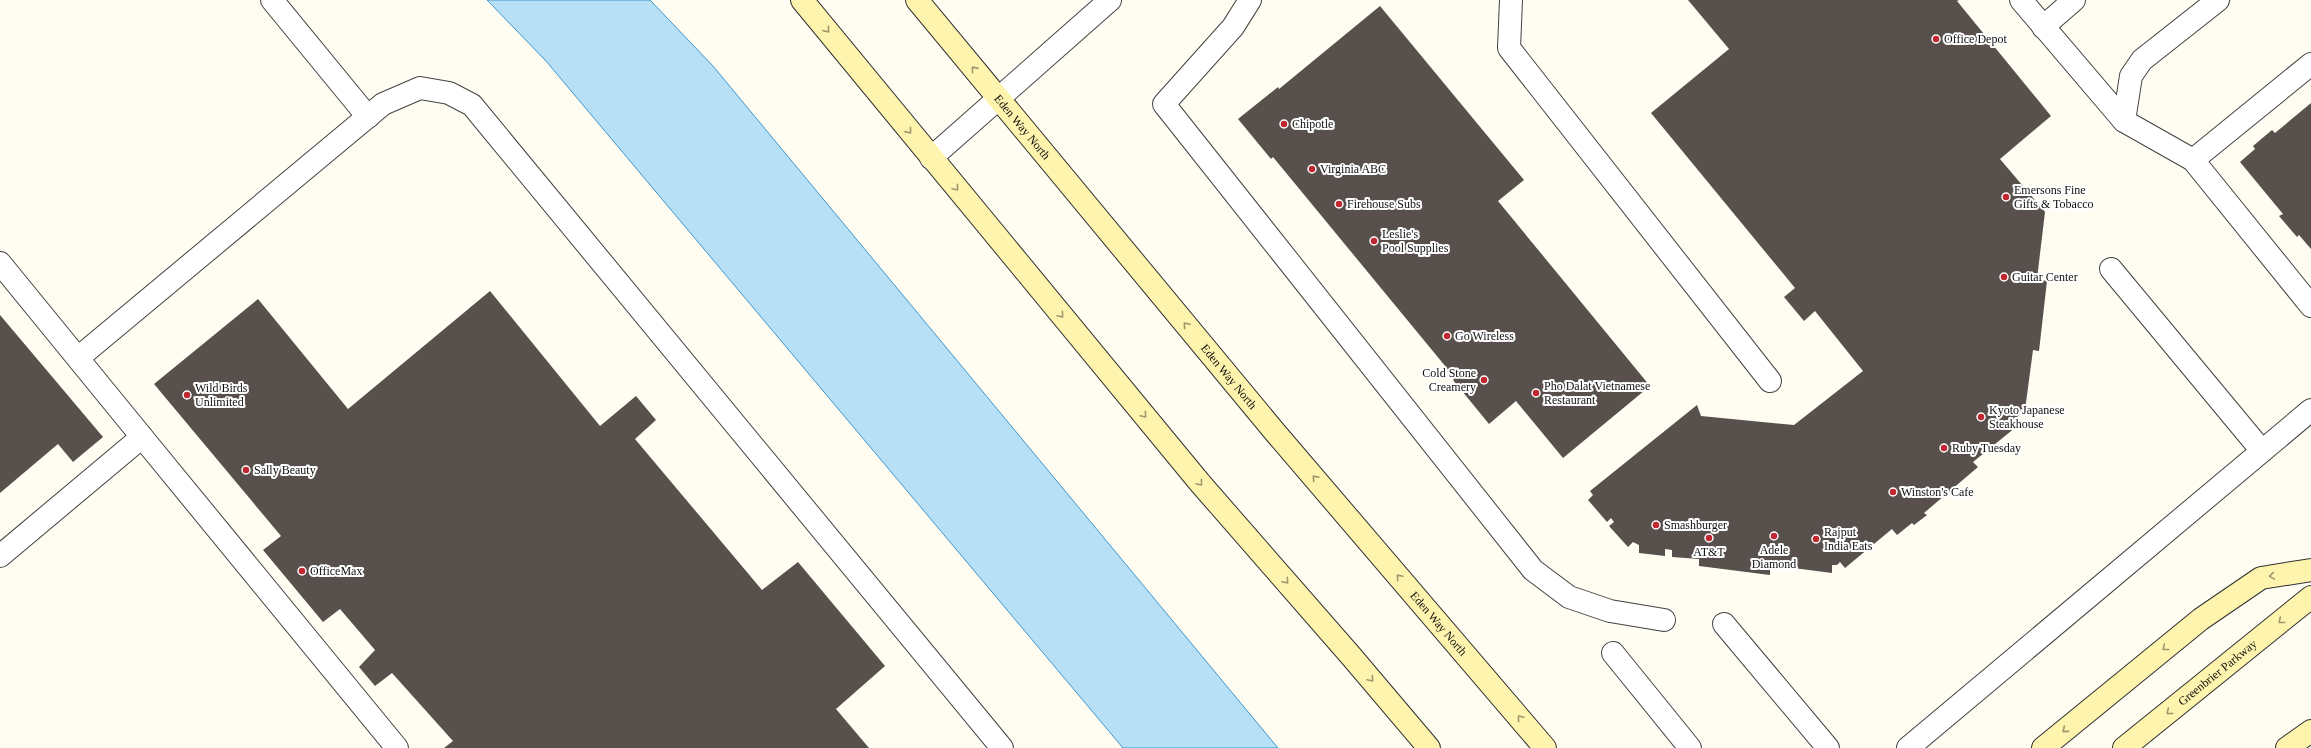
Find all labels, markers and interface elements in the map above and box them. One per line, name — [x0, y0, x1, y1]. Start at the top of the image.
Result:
one-way arrow — [822, 26, 829, 33]
place label: Office Depot — [1944, 32, 2007, 46]
marker: Office Depot — [1931, 34, 1941, 44]
one-way arrow — [972, 67, 979, 74]
street label: Eden Way North — [991, 92, 1053, 162]
place label: Chipotle — [1292, 117, 1333, 131]
marker: Chipotle — [1279, 119, 1289, 129]
one-way arrow — [904, 126, 911, 133]
place label: Virginia ABC — [1320, 162, 1386, 176]
marker: Virginia ABC — [1307, 164, 1317, 174]
place label: Emersons Fine Gifts & Tobacco — [2014, 183, 2094, 211]
one-way arrow — [952, 184, 959, 191]
marker: Emersons Fine Gifts & Tobacco — [2001, 192, 2011, 202]
place label: Firehouse Subs — [1347, 197, 1421, 211]
marker: Firehouse Subs — [1334, 199, 1344, 209]
place label: Leslie's Pool Supplies — [1382, 227, 1449, 255]
marker: Leslie's Pool Supplies — [1369, 236, 1379, 246]
place label: Guitar Center — [2012, 270, 2078, 284]
marker: Guitar Center — [1999, 272, 2009, 282]
one-way arrow — [1057, 310, 1064, 317]
one-way arrow — [1184, 322, 1191, 330]
place label: Go Wireless — [1455, 329, 1514, 343]
marker: Go Wireless — [1442, 331, 1452, 341]
street label: Eden Way North — [1198, 341, 1260, 412]
place label: Cold Stone Creamery — [1422, 366, 1476, 394]
marker: Cold Stone Creamery — [1479, 375, 1489, 385]
place label: Pho Dalat Vietnamese Restaurant — [1544, 379, 1650, 407]
place label: Wild Birds Unlimited — [195, 381, 248, 409]
marker: Pho Dalat Vietnamese Restaurant — [1531, 388, 1541, 398]
marker: Wild Birds Unlimited — [182, 390, 192, 400]
place label: Kyoto Japanese Steakhouse — [1989, 403, 2065, 431]
one-way arrow — [1139, 410, 1146, 417]
marker: Kyoto Japanese Steakhouse — [1976, 412, 1986, 422]
place label: Ruby Tuesday — [1952, 441, 2021, 455]
marker: Ruby Tuesday — [1939, 443, 1949, 453]
place label: Sally Beauty — [254, 463, 316, 477]
marker: Sally Beauty — [241, 465, 251, 475]
one-way arrow — [1312, 475, 1319, 483]
one-way arrow — [1195, 478, 1202, 485]
place label: Winston's Cafe — [1901, 485, 1974, 499]
marker: Winston's Cafe — [1888, 487, 1898, 497]
place label: Smashburger — [1664, 518, 1727, 532]
marker: Smashburger — [1651, 520, 1661, 530]
place label: Rajput India Eats — [1824, 525, 1873, 553]
marker: Adele Diamond — [1769, 531, 1779, 541]
marker: AT&T — [1704, 533, 1714, 543]
marker: Rajput India Eats — [1811, 534, 1821, 544]
place label: Adele Diamond — [1752, 543, 1796, 571]
place label: AT&T — [1693, 545, 1725, 559]
place label: OfficeMax — [310, 564, 362, 578]
marker: OfficeMax — [297, 566, 307, 576]
one-way arrow — [2269, 571, 2276, 580]
one-way arrow — [1397, 574, 1404, 581]
one-way arrow — [1281, 576, 1288, 583]
street label: Eden Way North — [1407, 589, 1470, 659]
one-way arrow — [2278, 617, 2285, 624]
street label: Greenbrier Parkway — [2175, 637, 2260, 709]
one-way arrow — [2163, 643, 2170, 650]
one-way arrow — [1366, 674, 1373, 682]
one-way arrow — [2166, 707, 2173, 714]
one-way arrow — [1518, 716, 1525, 723]
one-way arrow — [2062, 726, 2069, 733]

